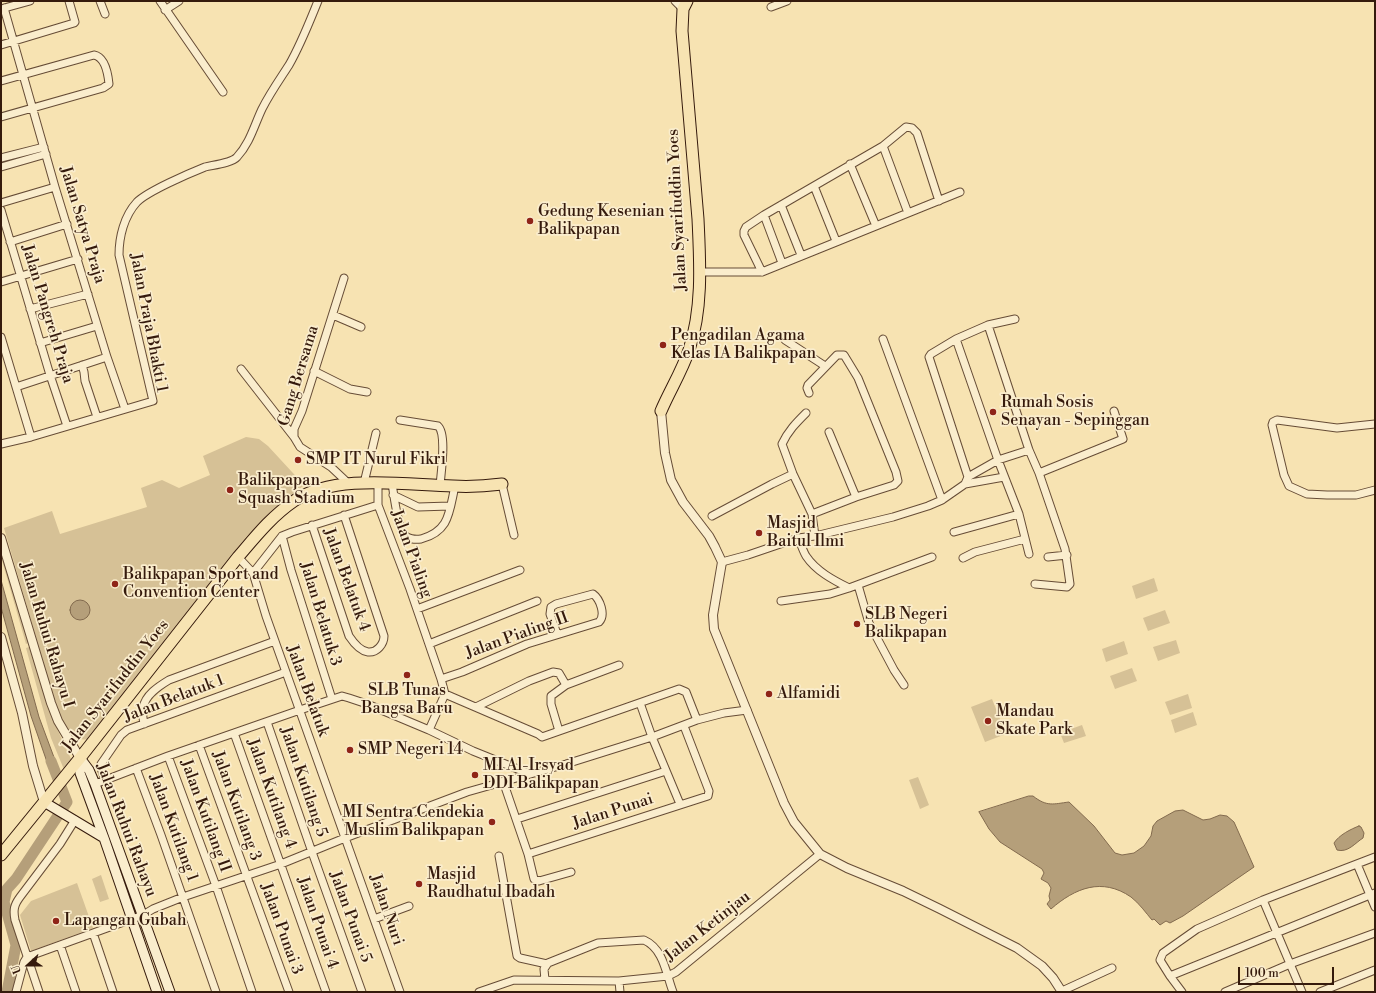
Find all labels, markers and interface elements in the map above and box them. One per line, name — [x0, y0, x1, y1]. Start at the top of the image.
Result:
street label: Jalan Syarifuddin Yoes — [664, 128, 692, 292]
street label: Jalan Satya Praja — [55, 164, 109, 286]
place label: Gedung Kesenian Balikpapan — [538, 202, 664, 240]
marker: Gedung Kesenian Balikpapan — [525, 216, 535, 226]
street label: Jalan Pangreh Praja — [17, 242, 77, 386]
street label: Jalan Praja Bhakti 1 — [125, 252, 171, 394]
street label: Gang Bersama — [275, 323, 323, 429]
place label: Pengadilan Agama Kelas IA Balikpapan — [671, 326, 816, 364]
marker: Pengadilan Agama Kelas IA Balikpapan — [658, 340, 668, 350]
place label: Rumah Sosis Senayan - Sepinggan — [1001, 393, 1150, 431]
marker: Rumah Sosis Senayan - Sepinggan — [988, 407, 998, 417]
place label: SMP IT Nurul Fikri — [306, 450, 446, 470]
marker: SMP IT Nurul Fikri — [293, 455, 303, 465]
place label: Balikpapan Squash Stadium — [238, 471, 355, 509]
marker: Balikpapan Squash Stadium — [225, 485, 235, 495]
street label: Jalan Pialing — [386, 507, 436, 601]
place label: Masjid Baitul Ilmi — [767, 514, 844, 552]
street label: Jalan Belatuk 4 — [318, 526, 374, 634]
marker: Masjid Baitul Ilmi — [754, 528, 764, 538]
street label: Jalan Ruhui Rahayu I — [15, 560, 77, 710]
street label: Jalan Belatuk 3 — [295, 560, 345, 668]
place label: Balikpapan Sport and Convention Center — [123, 565, 279, 603]
marker: Balikpapan Sport and Convention Center — [110, 579, 120, 589]
place label: SLB Negeri Balikpapan — [865, 605, 948, 643]
street label: Jalan Pialing II — [463, 608, 571, 664]
street label: Jalan Syarifuddin Yoes — [58, 616, 174, 756]
marker: SLB Negeri Balikpapan — [852, 619, 862, 629]
street label: Jalan Belatuk — [282, 643, 332, 739]
marker: SLB Tunas Bangsa Baru — [402, 670, 412, 680]
street label: Jalan Belatuk 1 — [121, 671, 227, 727]
place label: SLB Tunas Bangsa Baru — [361, 681, 453, 719]
place label: Alfamidi — [777, 684, 840, 704]
marker: Alfamidi — [764, 689, 774, 699]
place label: Mandau Skate Park — [996, 702, 1072, 740]
marker: Mandau Skate Park — [983, 716, 993, 726]
street label: Jalan Kutilang 5 — [275, 724, 331, 840]
street label: Jalan Kutilang 4 — [242, 736, 300, 852]
place label: SMP Negeri 14 — [358, 740, 463, 760]
marker: SMP Negeri 14 — [345, 745, 355, 755]
street label: Jalan Kutilang 3 — [207, 749, 265, 863]
place label: MI Al-Irsyad DDI Balikpapan — [483, 756, 599, 794]
street label: Jalan Kutilang II — [176, 757, 234, 875]
street label: Jalan Ruhui Rahayu — [92, 760, 160, 900]
marker: MI Al-Irsyad DDI Balikpapan — [470, 770, 480, 780]
street label: Jalan Kutilang 1 — [145, 771, 201, 885]
street label: Jalan Punai — [570, 790, 656, 834]
place label: MI Sentra Cendekia Muslim Balikpapan — [342, 803, 484, 841]
marker: MI Sentra Cendekia Muslim Balikpapan — [487, 817, 497, 827]
place label: Masjid Raudhatul Ibadah — [427, 865, 555, 903]
street label: Jalan Punai 5 — [325, 869, 375, 965]
street label: Jalan Nuri — [365, 872, 407, 948]
street label: Jalan Punai 4 — [292, 874, 342, 972]
marker: Masjid Raudhatul Ibadah — [414, 879, 424, 889]
street label: Jalan Punai 3 — [256, 881, 306, 977]
street label: Jalan Ketinjau — [661, 888, 755, 966]
place label: Lapangan Gubah — [64, 911, 186, 931]
marker: Lapangan Gubah — [51, 916, 61, 926]
north arrow — [8, 945, 48, 985]
scale bar — [1240, 959, 1336, 985]
text: U — [9, 963, 25, 976]
text: 100 m — [1245, 966, 1279, 981]

